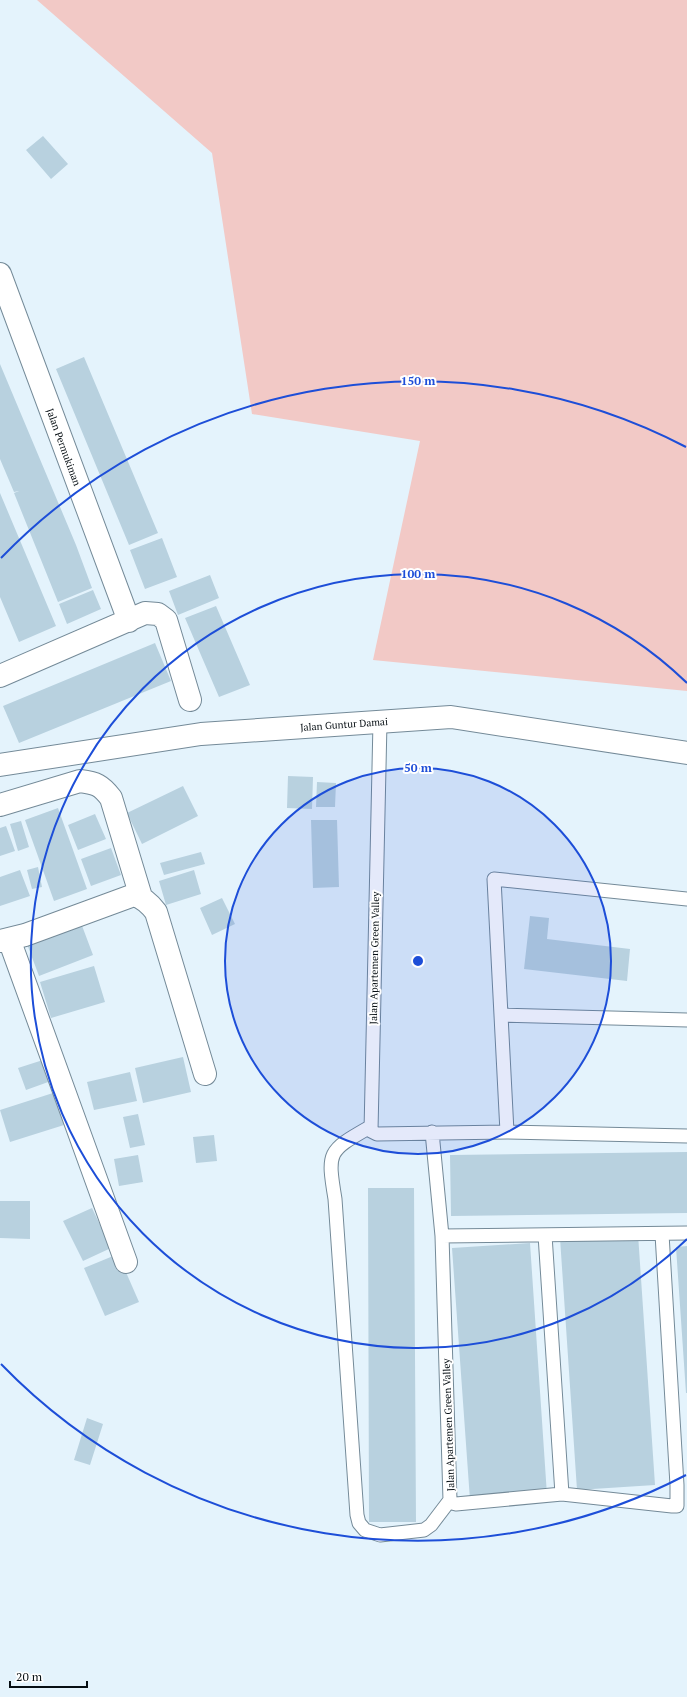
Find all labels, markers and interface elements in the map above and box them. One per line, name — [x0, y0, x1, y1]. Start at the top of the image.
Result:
text: 150 m — [401, 373, 435, 388]
street label: Jalan Permukiman — [43, 407, 84, 488]
text: 100 m — [401, 566, 435, 581]
street label: Jalan Guntur Damai — [300, 715, 388, 734]
text: 50 m — [404, 760, 432, 775]
street label: Jalan Apartemen Green Valley — [367, 891, 382, 1024]
centre of rings — [411, 954, 425, 968]
street label: Jalan Apartemen Green Valley — [440, 1357, 457, 1492]
scale bar — [10, 1663, 87, 1689]
text: 20 m — [16, 1669, 43, 1684]

